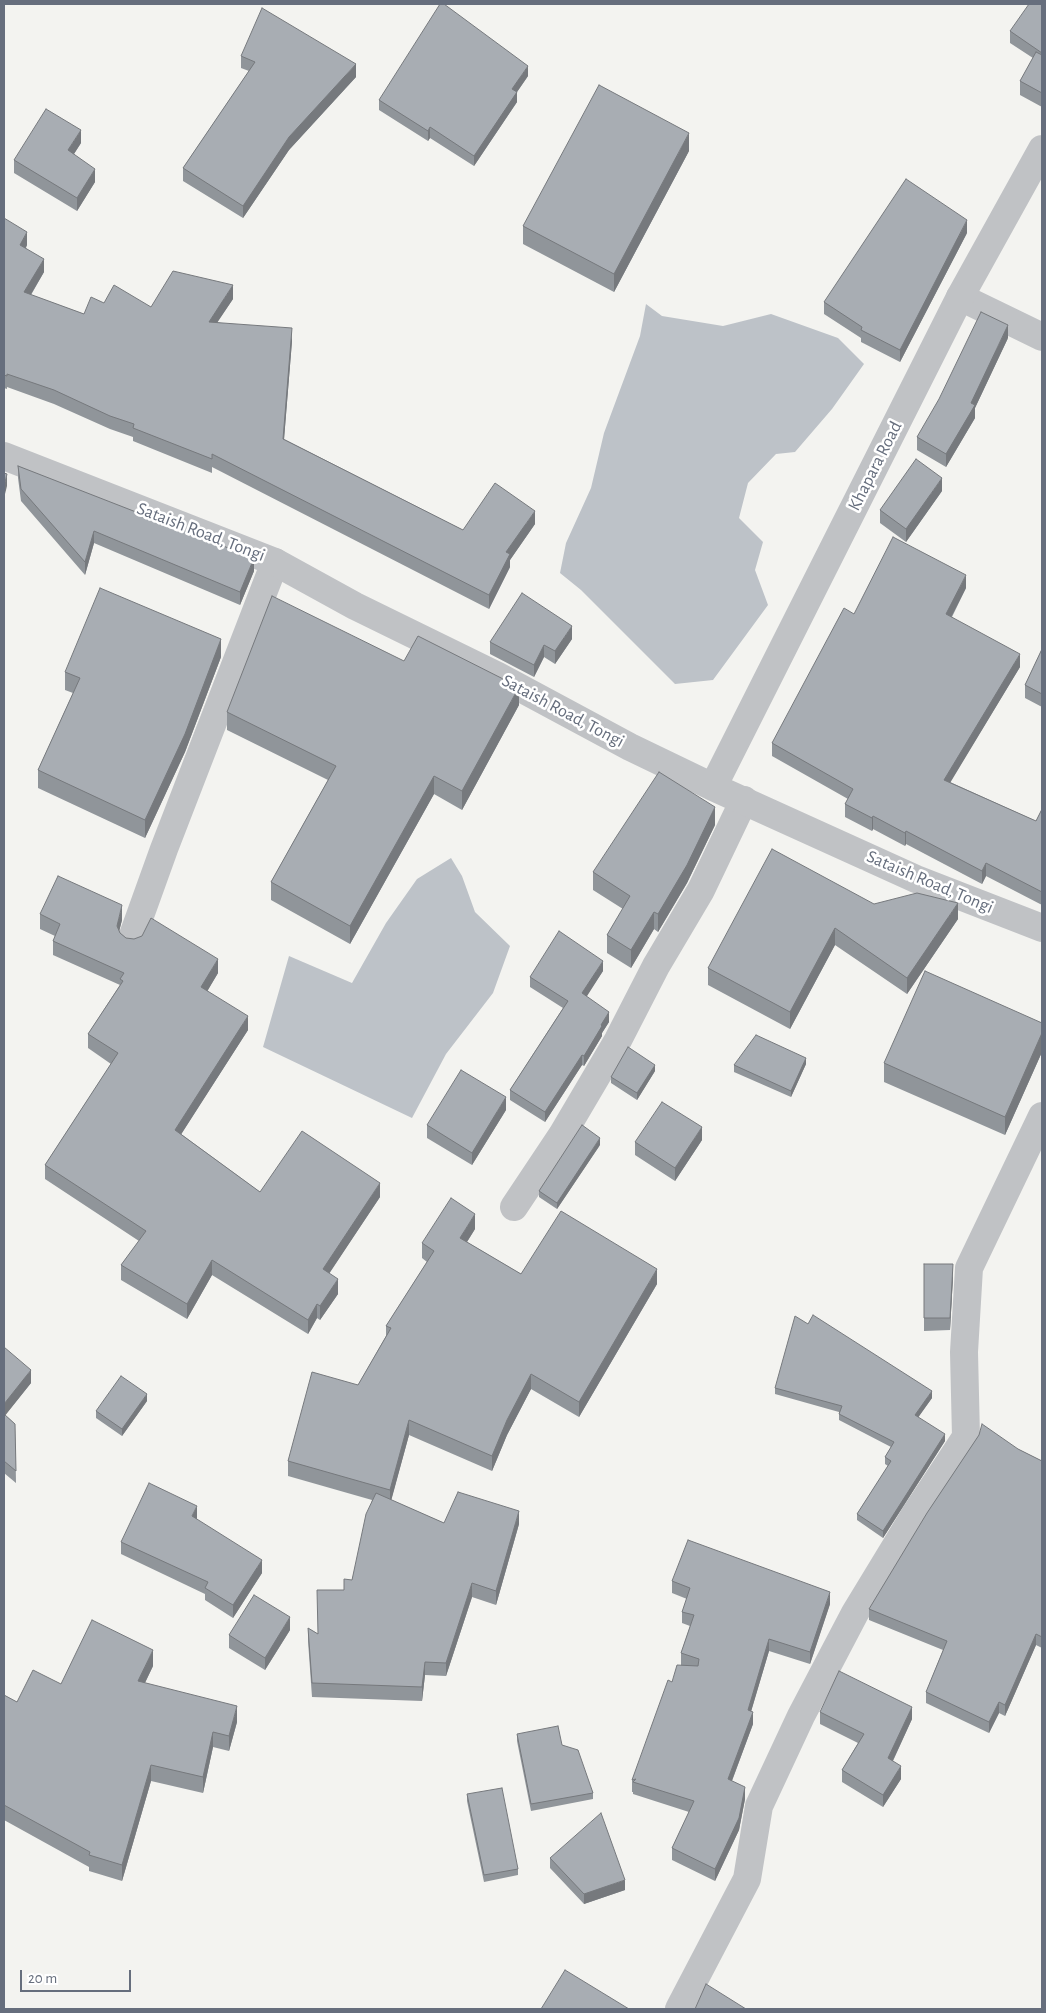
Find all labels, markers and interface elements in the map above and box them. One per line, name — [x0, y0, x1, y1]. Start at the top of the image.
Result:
street label: Khapara Road — [843, 418, 907, 514]
street label: Sataish Road, Tongi — [134, 498, 268, 566]
street label: Sataish Road, Tongi — [498, 670, 628, 752]
street label: Sataish Road, Tongi — [863, 846, 997, 918]
scale bar — [22, 1960, 134, 1992]
text: 20 m — [28, 1971, 57, 1986]

